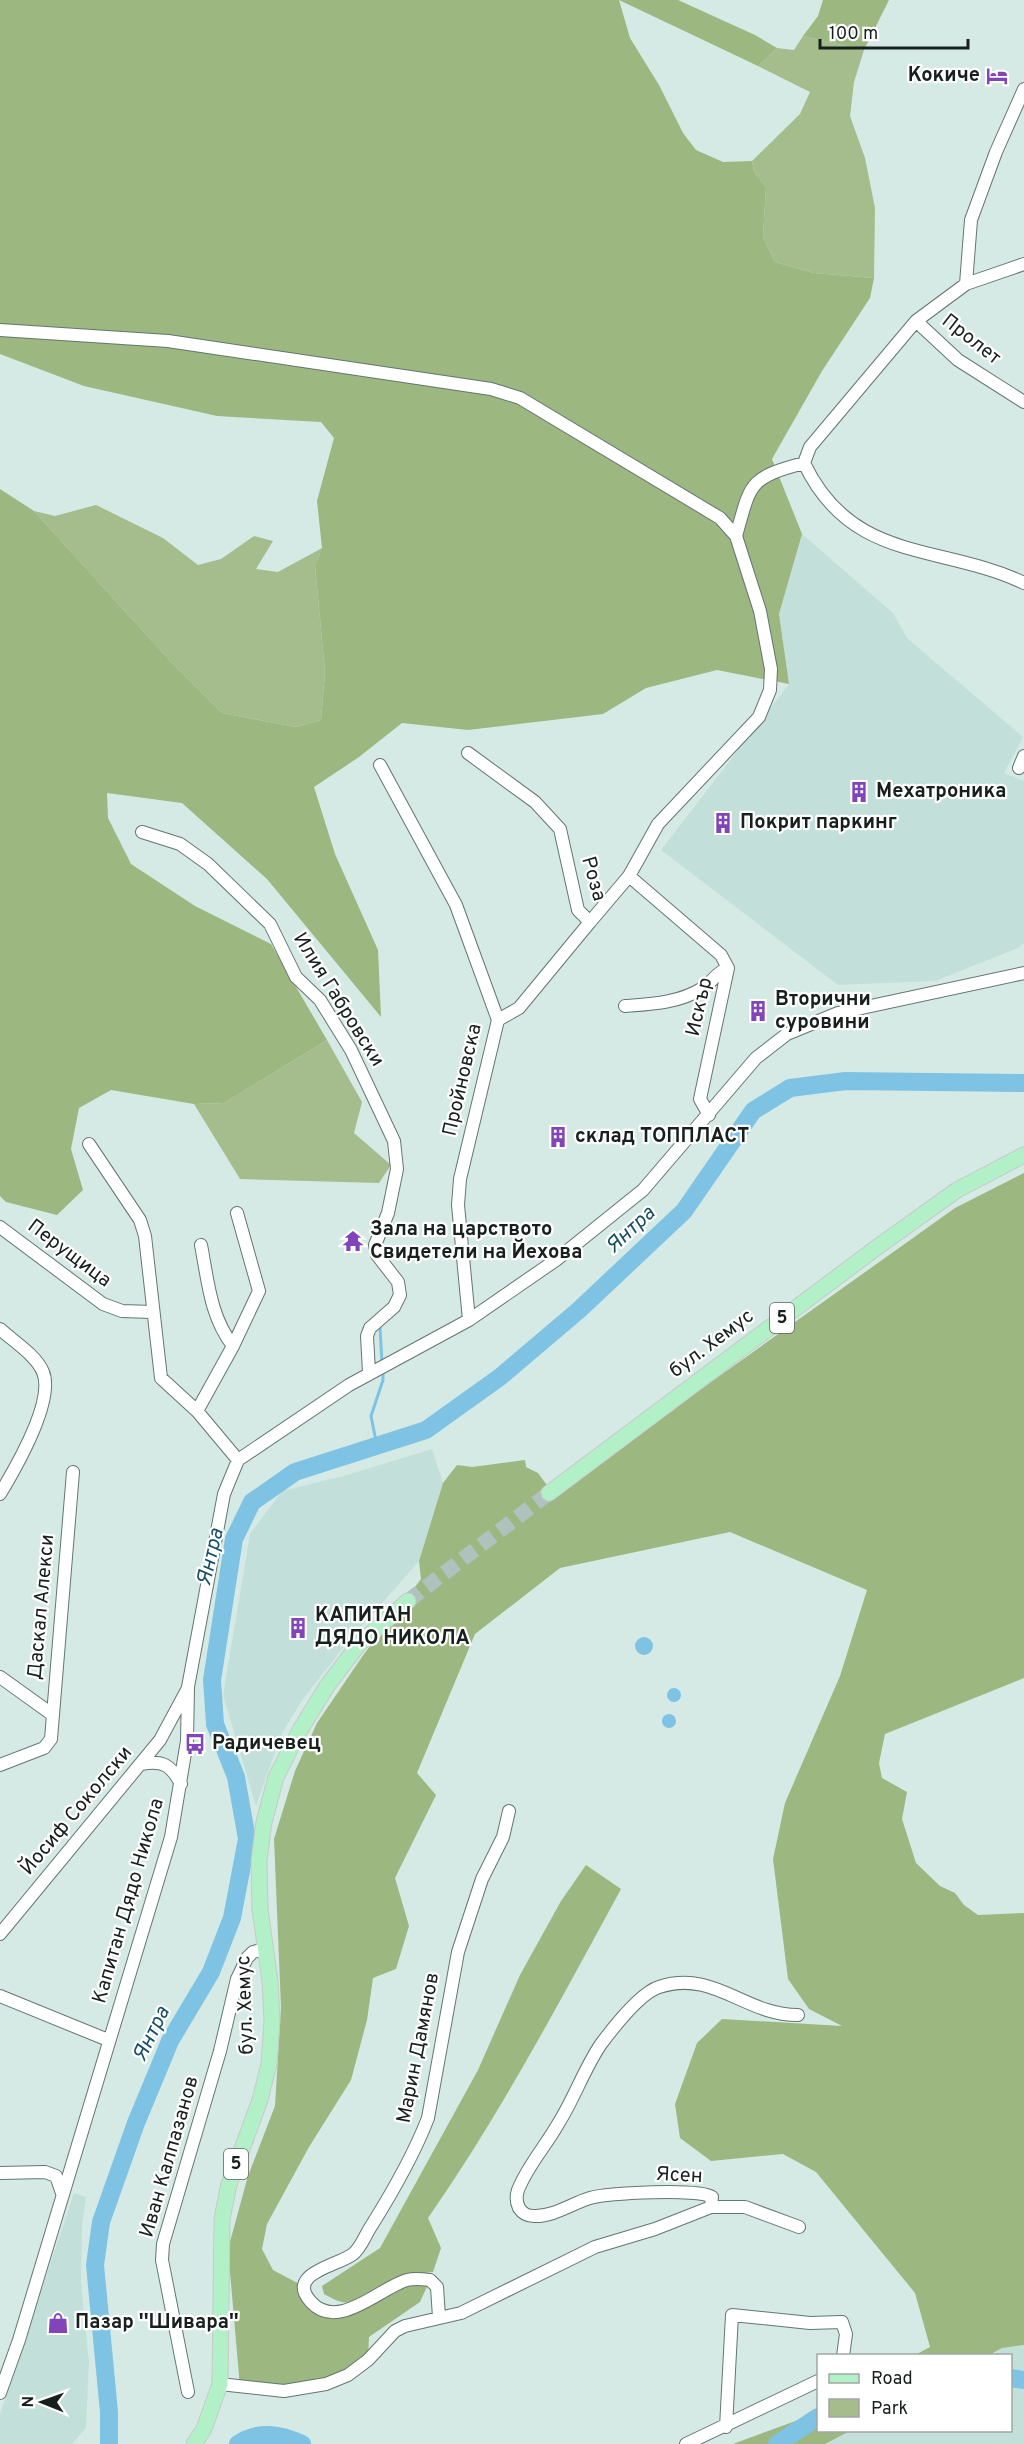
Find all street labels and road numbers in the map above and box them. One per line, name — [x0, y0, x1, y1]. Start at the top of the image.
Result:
street label: Пролет — [936, 309, 1006, 371]
street label: Роза — [574, 854, 612, 904]
street label: Илия Габровски — [286, 928, 390, 1072]
street label: Искър — [681, 975, 719, 1039]
street label: Пройновска — [437, 1021, 489, 1139]
street label: Перущица — [22, 1214, 116, 1294]
road number: 5 — [770, 1303, 794, 1333]
street label: бул. Хемус — [665, 1304, 759, 1384]
street label: Даскал Алекси — [23, 1533, 61, 1681]
street label: Йосиф Соколски — [14, 1740, 139, 1881]
street label: Капитан Дядо Никола — [87, 1795, 171, 2007]
street label: бул. Хемус — [231, 1955, 261, 2055]
street label: Марин Дамянов — [392, 1970, 446, 2126]
street label: Иван Калпазанов — [134, 2073, 206, 2241]
road number: 5 — [224, 2149, 248, 2179]
street label: Ясен — [655, 2162, 703, 2190]

